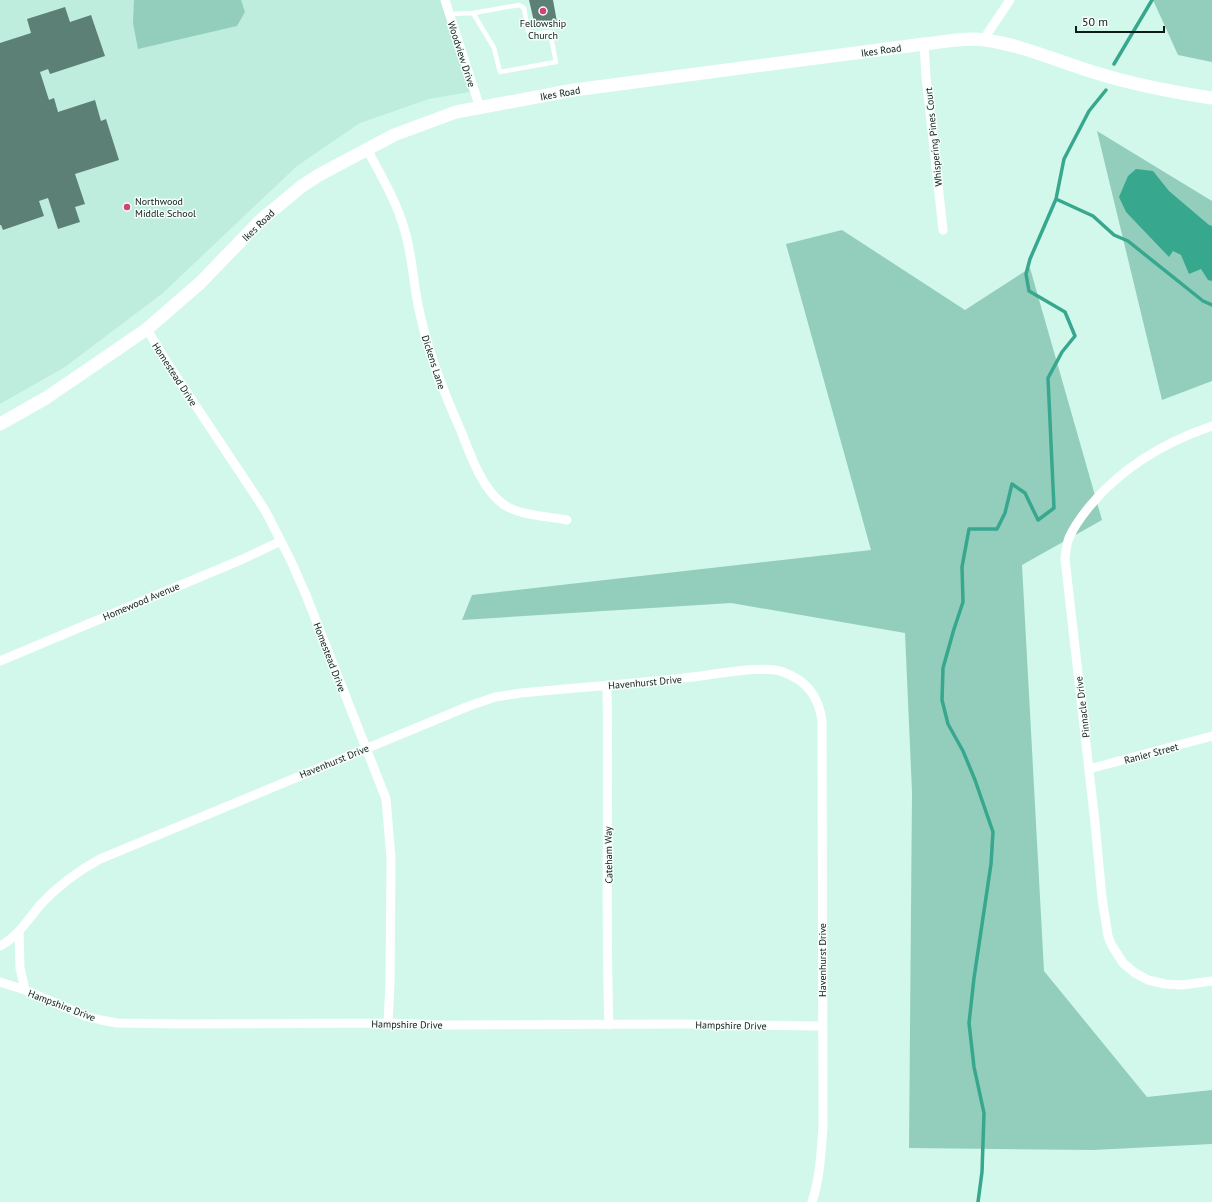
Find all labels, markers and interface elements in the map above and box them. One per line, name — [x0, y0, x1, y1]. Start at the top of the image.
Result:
marker: Fellowship Church — [538, 6, 548, 16]
scale bar — [1076, 8, 1164, 34]
text: 50 m — [1082, 14, 1108, 29]
place label: Fellowship Church — [520, 17, 566, 42]
street label: Woodview Drive — [445, 20, 478, 89]
street label: Ikes Road — [860, 41, 902, 60]
street label: Ikes Road — [539, 84, 581, 103]
street label: Whispering Pines Court — [922, 86, 945, 187]
place label: Northwood Middle School — [135, 195, 196, 220]
marker: Northwood Middle School — [122, 202, 132, 212]
street label: Ikes Road — [239, 207, 278, 244]
street label: Dickens Lane — [419, 333, 448, 391]
street label: Homestead Drive — [149, 340, 200, 409]
street label: Homewood Avenue — [101, 579, 182, 623]
street label: Homestead Drive — [310, 621, 349, 694]
street label: Havenhurst Drive — [608, 673, 682, 692]
street label: Pinnacle Drive — [1072, 675, 1093, 738]
street label: Ranier Street — [1123, 740, 1180, 767]
street label: Havenhurst Drive — [297, 742, 371, 781]
street label: Cateham Way — [601, 826, 615, 884]
street label: Havenhurst Drive — [816, 923, 829, 997]
street label: Hampshire Drive — [26, 987, 97, 1024]
street label: Hampshire Drive — [371, 1017, 443, 1032]
street label: Hampshire Drive — [695, 1018, 767, 1033]

